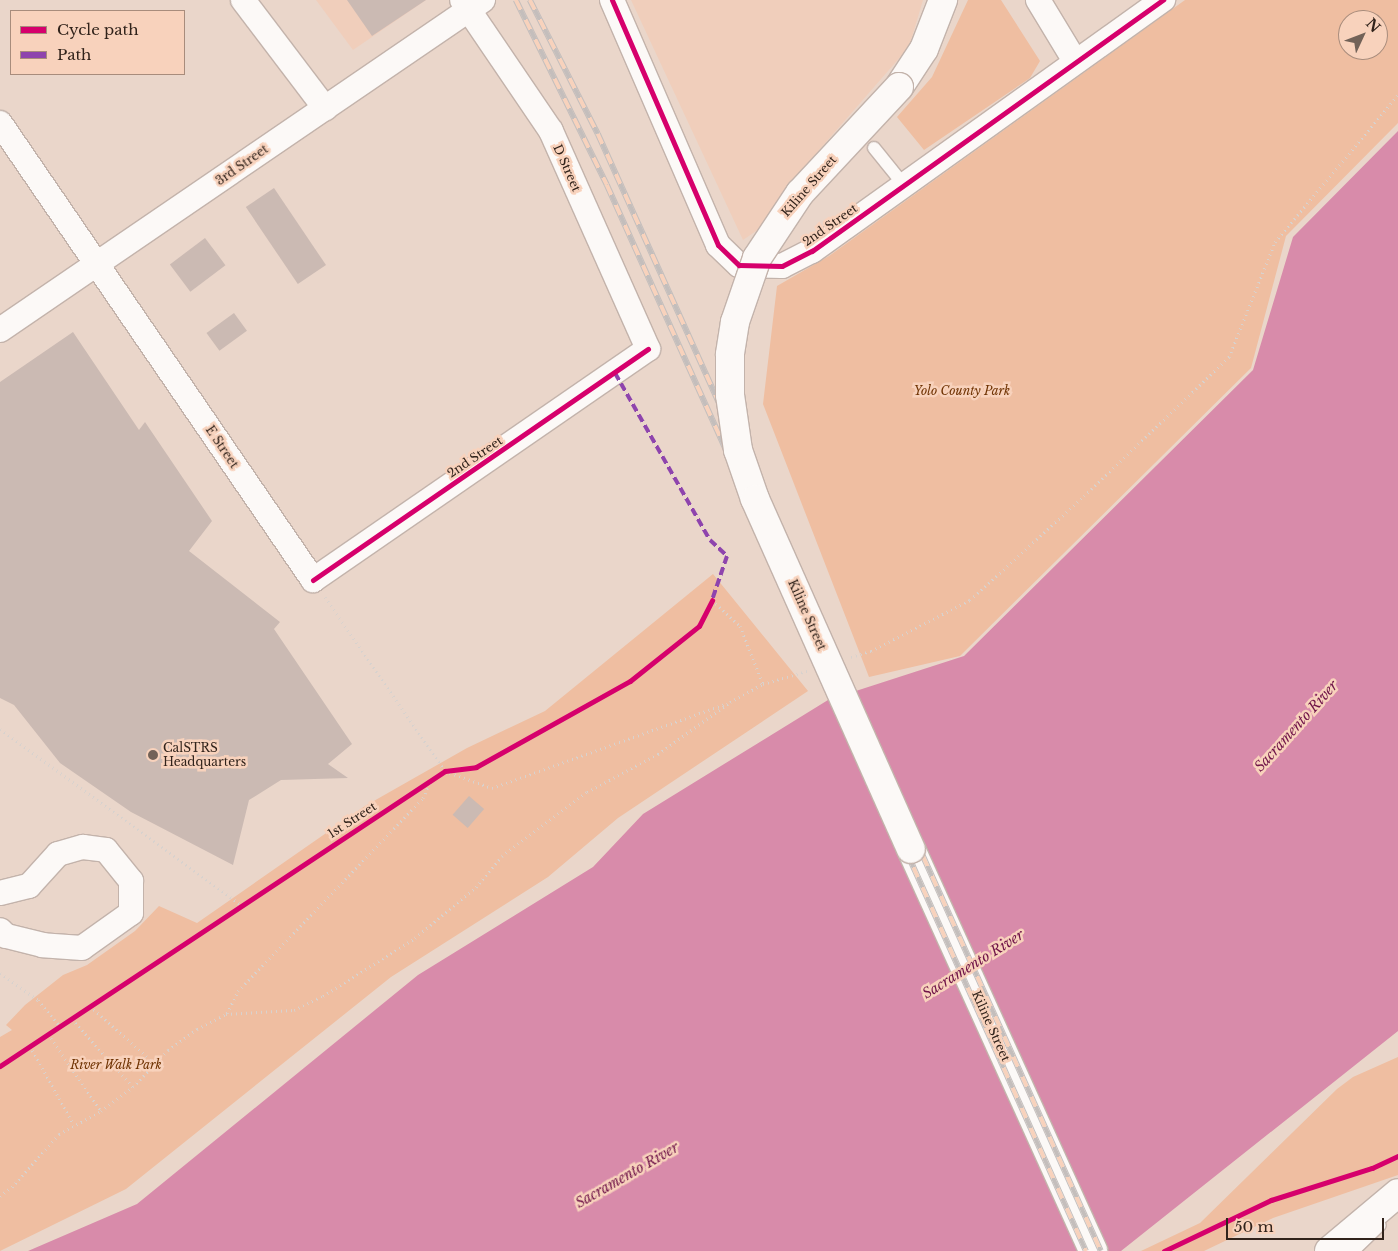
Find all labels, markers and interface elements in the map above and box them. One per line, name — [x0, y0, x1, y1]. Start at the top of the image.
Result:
legend — [10, 10, 185, 75]
north arrow — [1338, 10, 1388, 60]
text: N — [1362, 14, 1384, 36]
text: Cycle path — [57, 20, 139, 39]
text: Path — [57, 45, 91, 64]
street label: 3rd Street — [213, 142, 271, 188]
street label: D Street — [550, 142, 584, 194]
street label: Kiline Street — [779, 153, 839, 219]
street label: 2nd Street — [800, 201, 860, 249]
park label: Yolo County Park — [914, 384, 1010, 398]
street label: E Street — [203, 423, 241, 471]
street label: 2nd Street — [445, 433, 505, 481]
street label: Kiline Street — [785, 577, 829, 653]
water label: Sacramento River — [1251, 677, 1341, 775]
place label: CalSTRS Headquarters — [163, 741, 246, 769]
marker: CalSTRS Headquarters — [147, 749, 159, 761]
street label: 1st Street — [325, 799, 379, 841]
water label: Sacramento River — [919, 926, 1027, 1002]
street label: Kiline Street — [969, 988, 1013, 1064]
park label: River Walk Park — [70, 1058, 162, 1072]
water label: Sacramento River — [572, 1139, 682, 1211]
scale bar — [1228, 1208, 1386, 1240]
text: 50 m — [1234, 1217, 1274, 1236]

